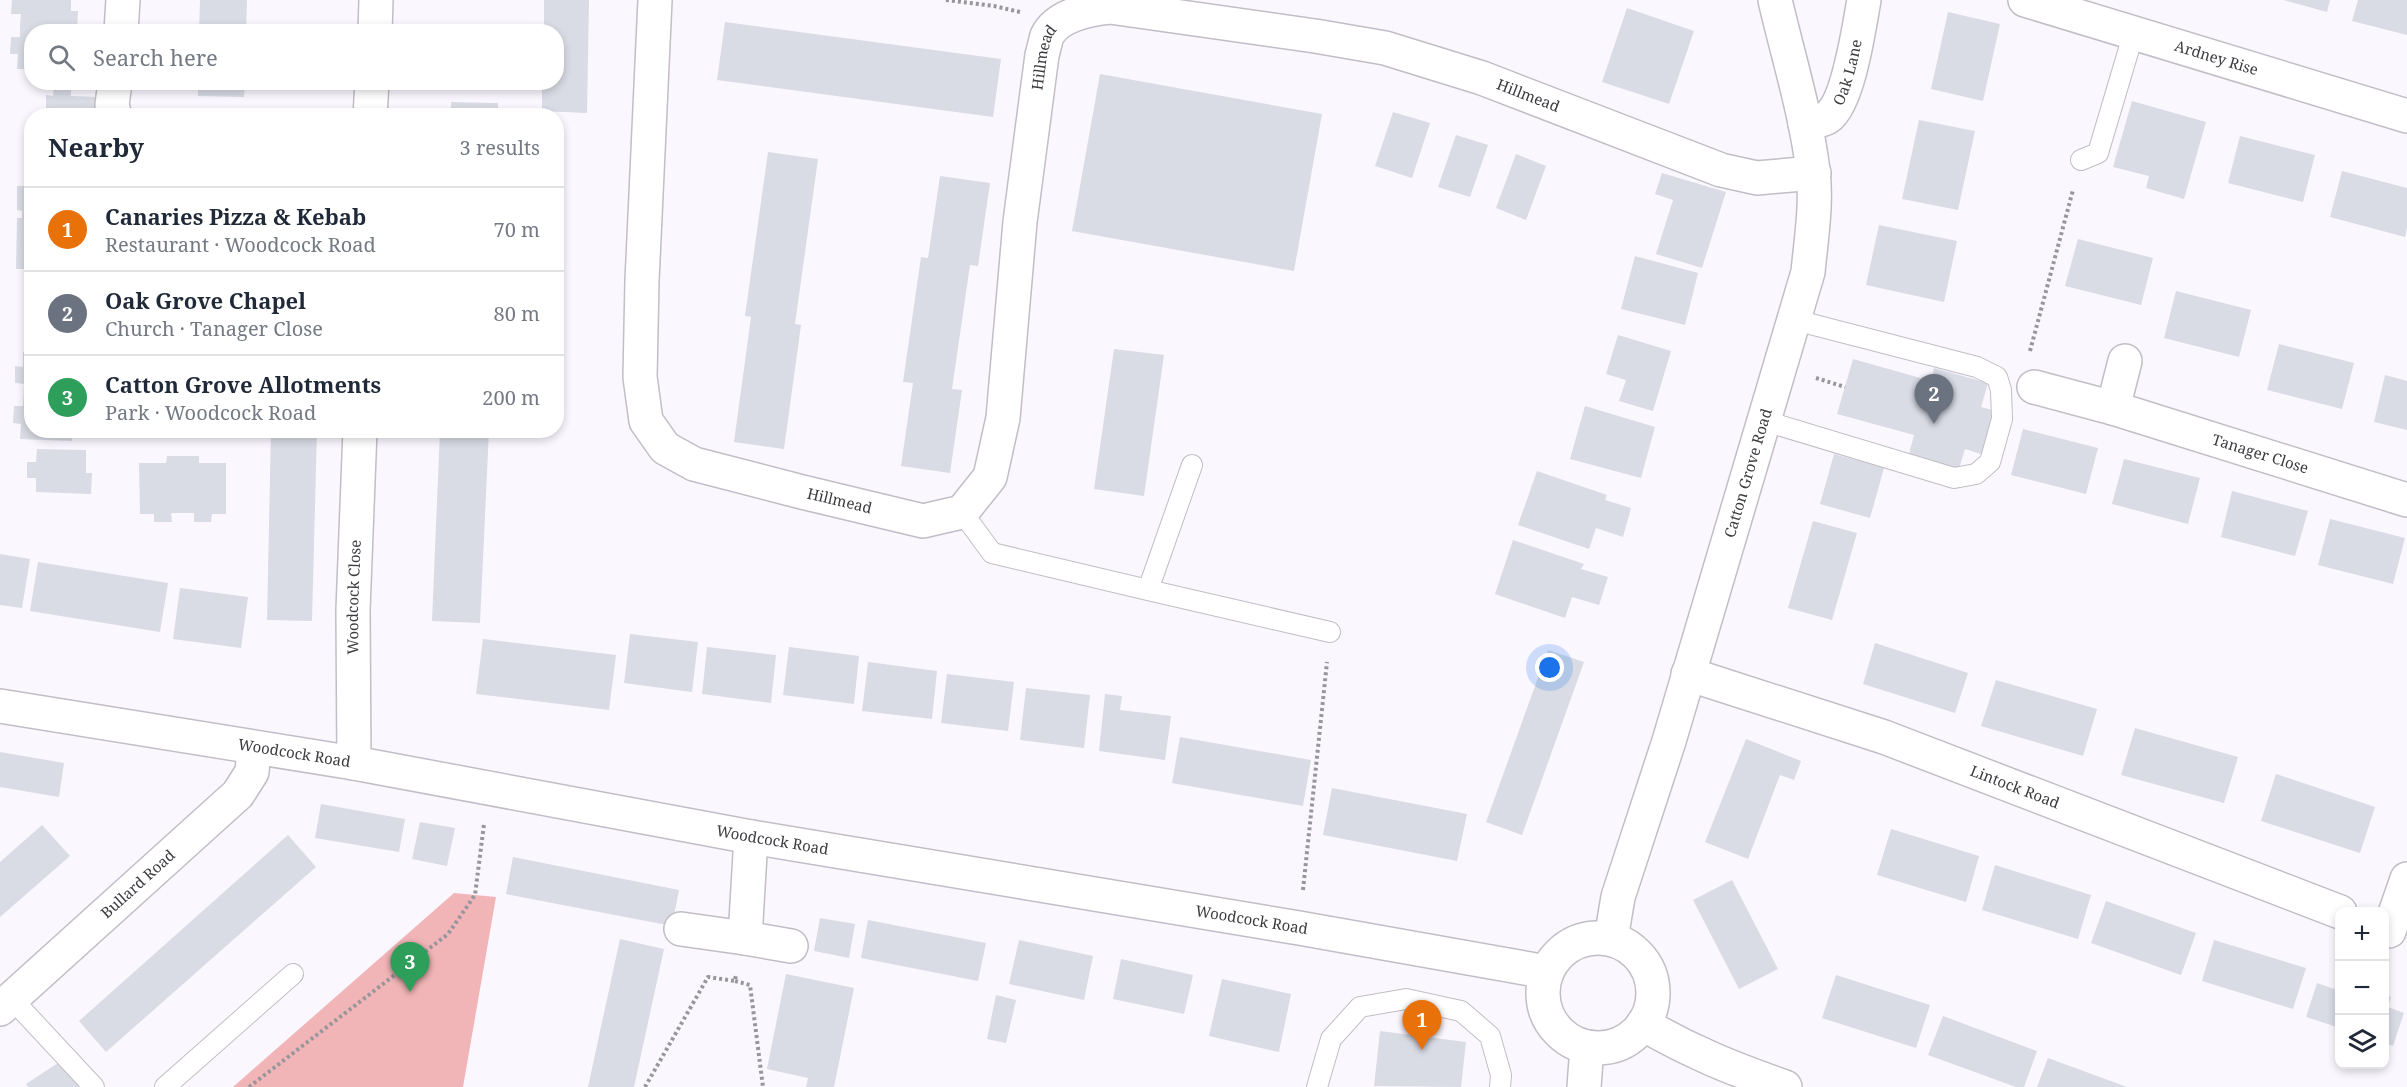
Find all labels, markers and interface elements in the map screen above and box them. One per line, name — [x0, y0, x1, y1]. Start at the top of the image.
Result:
street label: Hillmead — [1026, 20, 1060, 91]
search box — [24, 24, 564, 90]
street label: Ardney Rise — [2172, 35, 2261, 79]
street label: Oak Lane — [1828, 37, 1866, 108]
icon: search — [45, 41, 78, 74]
text: Search here — [93, 42, 218, 72]
street label: Hillmead — [1494, 74, 1563, 116]
text: Nearby — [48, 129, 144, 165]
text: 3 results — [460, 134, 540, 161]
text: Canaries Pizza & Kebab — [105, 201, 366, 231]
text: 1 — [62, 216, 73, 243]
text: 70 m — [494, 216, 540, 243]
text: Restaurant · Woodcock Road — [105, 231, 376, 258]
text: Oak Grove Chapel — [105, 285, 306, 315]
text: 2 — [62, 300, 73, 327]
text: 80 m — [494, 300, 540, 327]
text: Church · Tanager Close — [105, 315, 323, 342]
text: Catton Grove Allotments — [105, 369, 381, 399]
pin: 2 — [1914, 374, 1954, 424]
text: 3 — [62, 384, 73, 411]
text: 200 m — [482, 384, 540, 411]
text: Park · Woodcock Road — [105, 399, 316, 426]
street label: Catton Grove Road — [1719, 406, 1776, 540]
street label: Tanager Close — [2210, 429, 2311, 478]
street label: Hillmead — [805, 483, 874, 517]
street label: Woodcock Close — [342, 539, 365, 654]
your location — [1535, 653, 1564, 682]
street label: Woodcock Road — [237, 733, 352, 771]
street label: Lintock Road — [1968, 760, 2063, 812]
street label: Woodcock Road — [715, 820, 830, 859]
street label: Bullard Road — [96, 845, 179, 922]
street label: Woodcock Road — [1194, 900, 1310, 938]
map controls — [2335, 907, 2389, 1069]
button: + — [2335, 907, 2389, 961]
pin: 3 — [390, 942, 430, 992]
button: − — [2335, 961, 2389, 1015]
pin: 1 — [1402, 1000, 1442, 1050]
button: layers — [2335, 1015, 2389, 1069]

